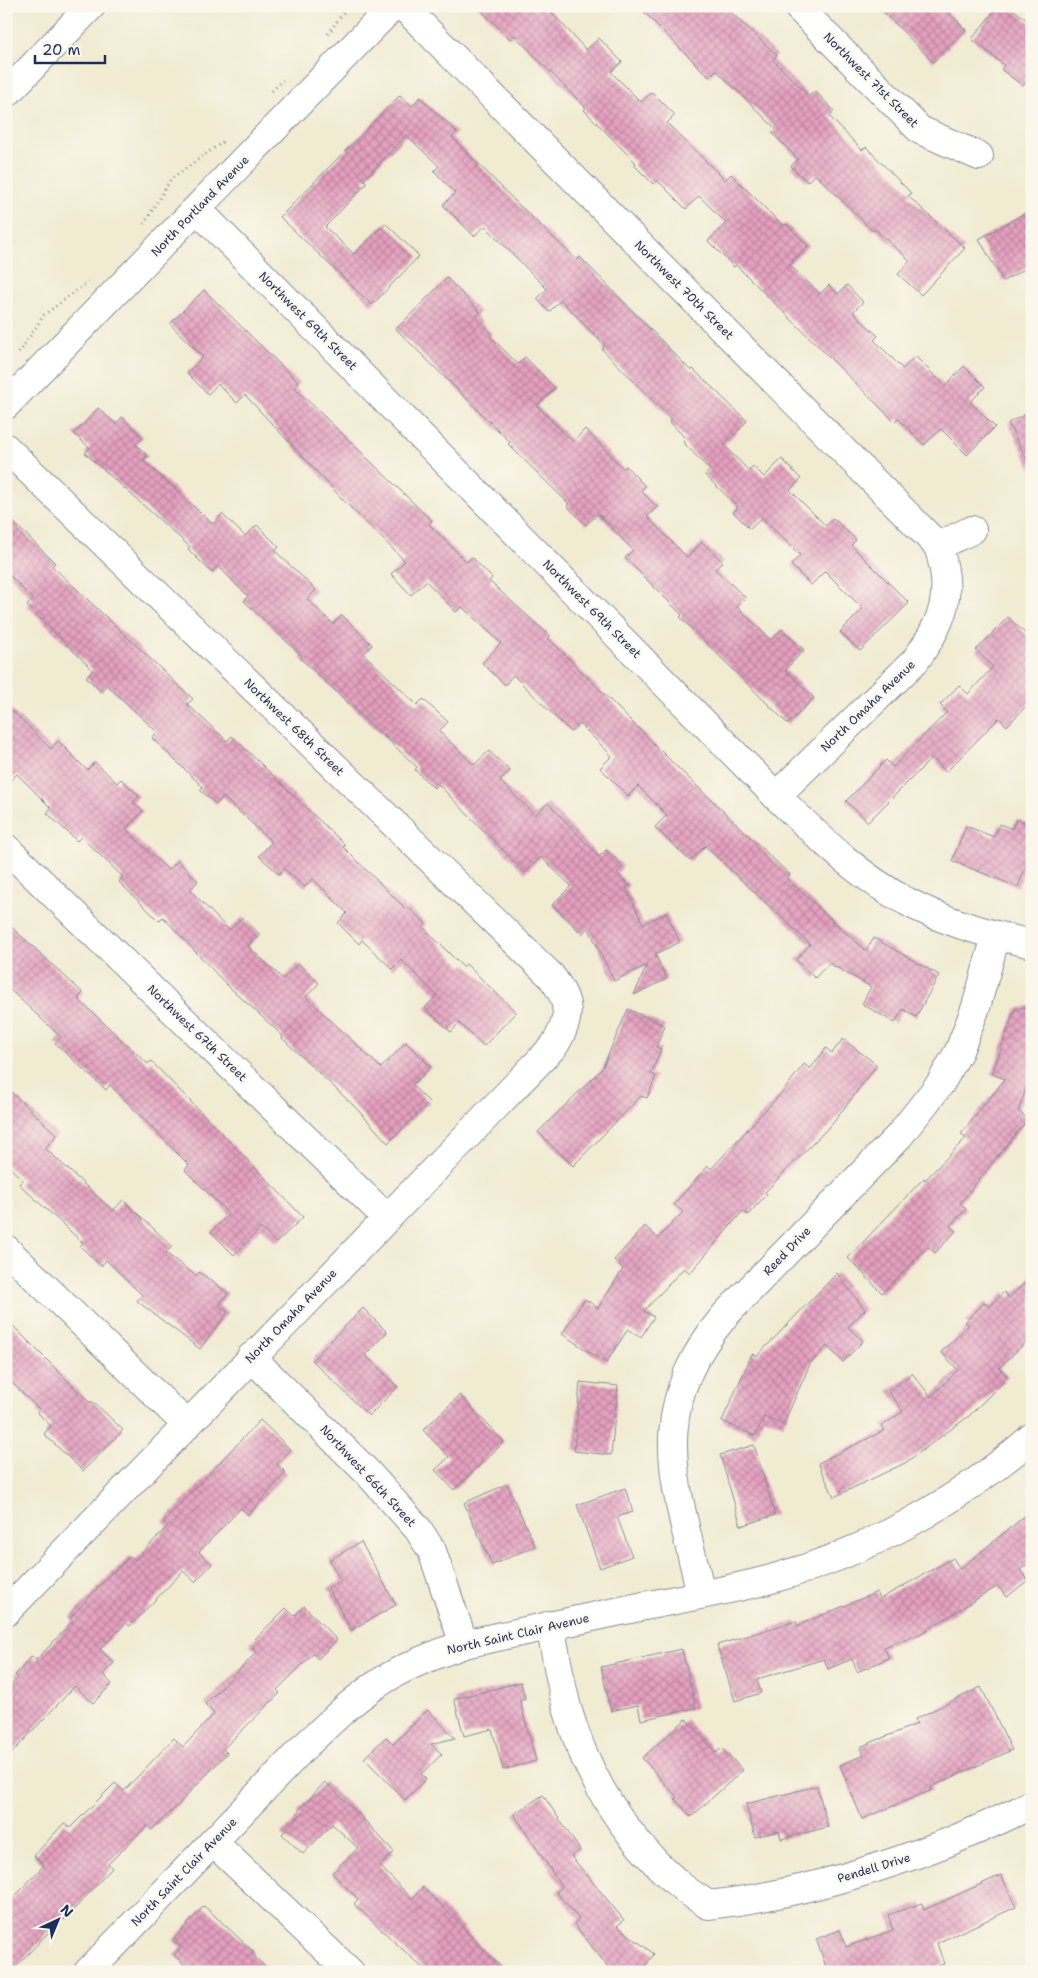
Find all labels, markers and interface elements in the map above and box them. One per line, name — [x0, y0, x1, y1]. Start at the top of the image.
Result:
street label: Northwest 71st Street — [820, 29, 922, 131]
scale bar — [35, 32, 105, 64]
text: 20 m — [42, 40, 81, 60]
street label: North Portland Avenue — [148, 152, 253, 260]
street label: Northwest 70th Street — [631, 237, 737, 343]
street label: Northwest 69th Street — [255, 268, 361, 374]
street label: Northwest 69th Street — [539, 556, 645, 662]
street label: North Omaha Avenue — [817, 656, 919, 755]
street label: Northwest 68th Street — [240, 675, 348, 779]
street label: Northwest 67th Street — [144, 981, 250, 1085]
street label: Reed Drive — [760, 1223, 815, 1279]
street label: North Omaha Avenue — [242, 1265, 341, 1367]
street label: Northwest 66th Street — [317, 1422, 419, 1530]
street label: North Saint Clair Avenue — [445, 1610, 591, 1658]
street label: North Saint Clair Avenue — [128, 1814, 240, 1930]
street label: Pendell Drive — [836, 1849, 913, 1887]
north arrow — [32, 1896, 82, 1946]
text: N — [57, 1900, 77, 1921]

